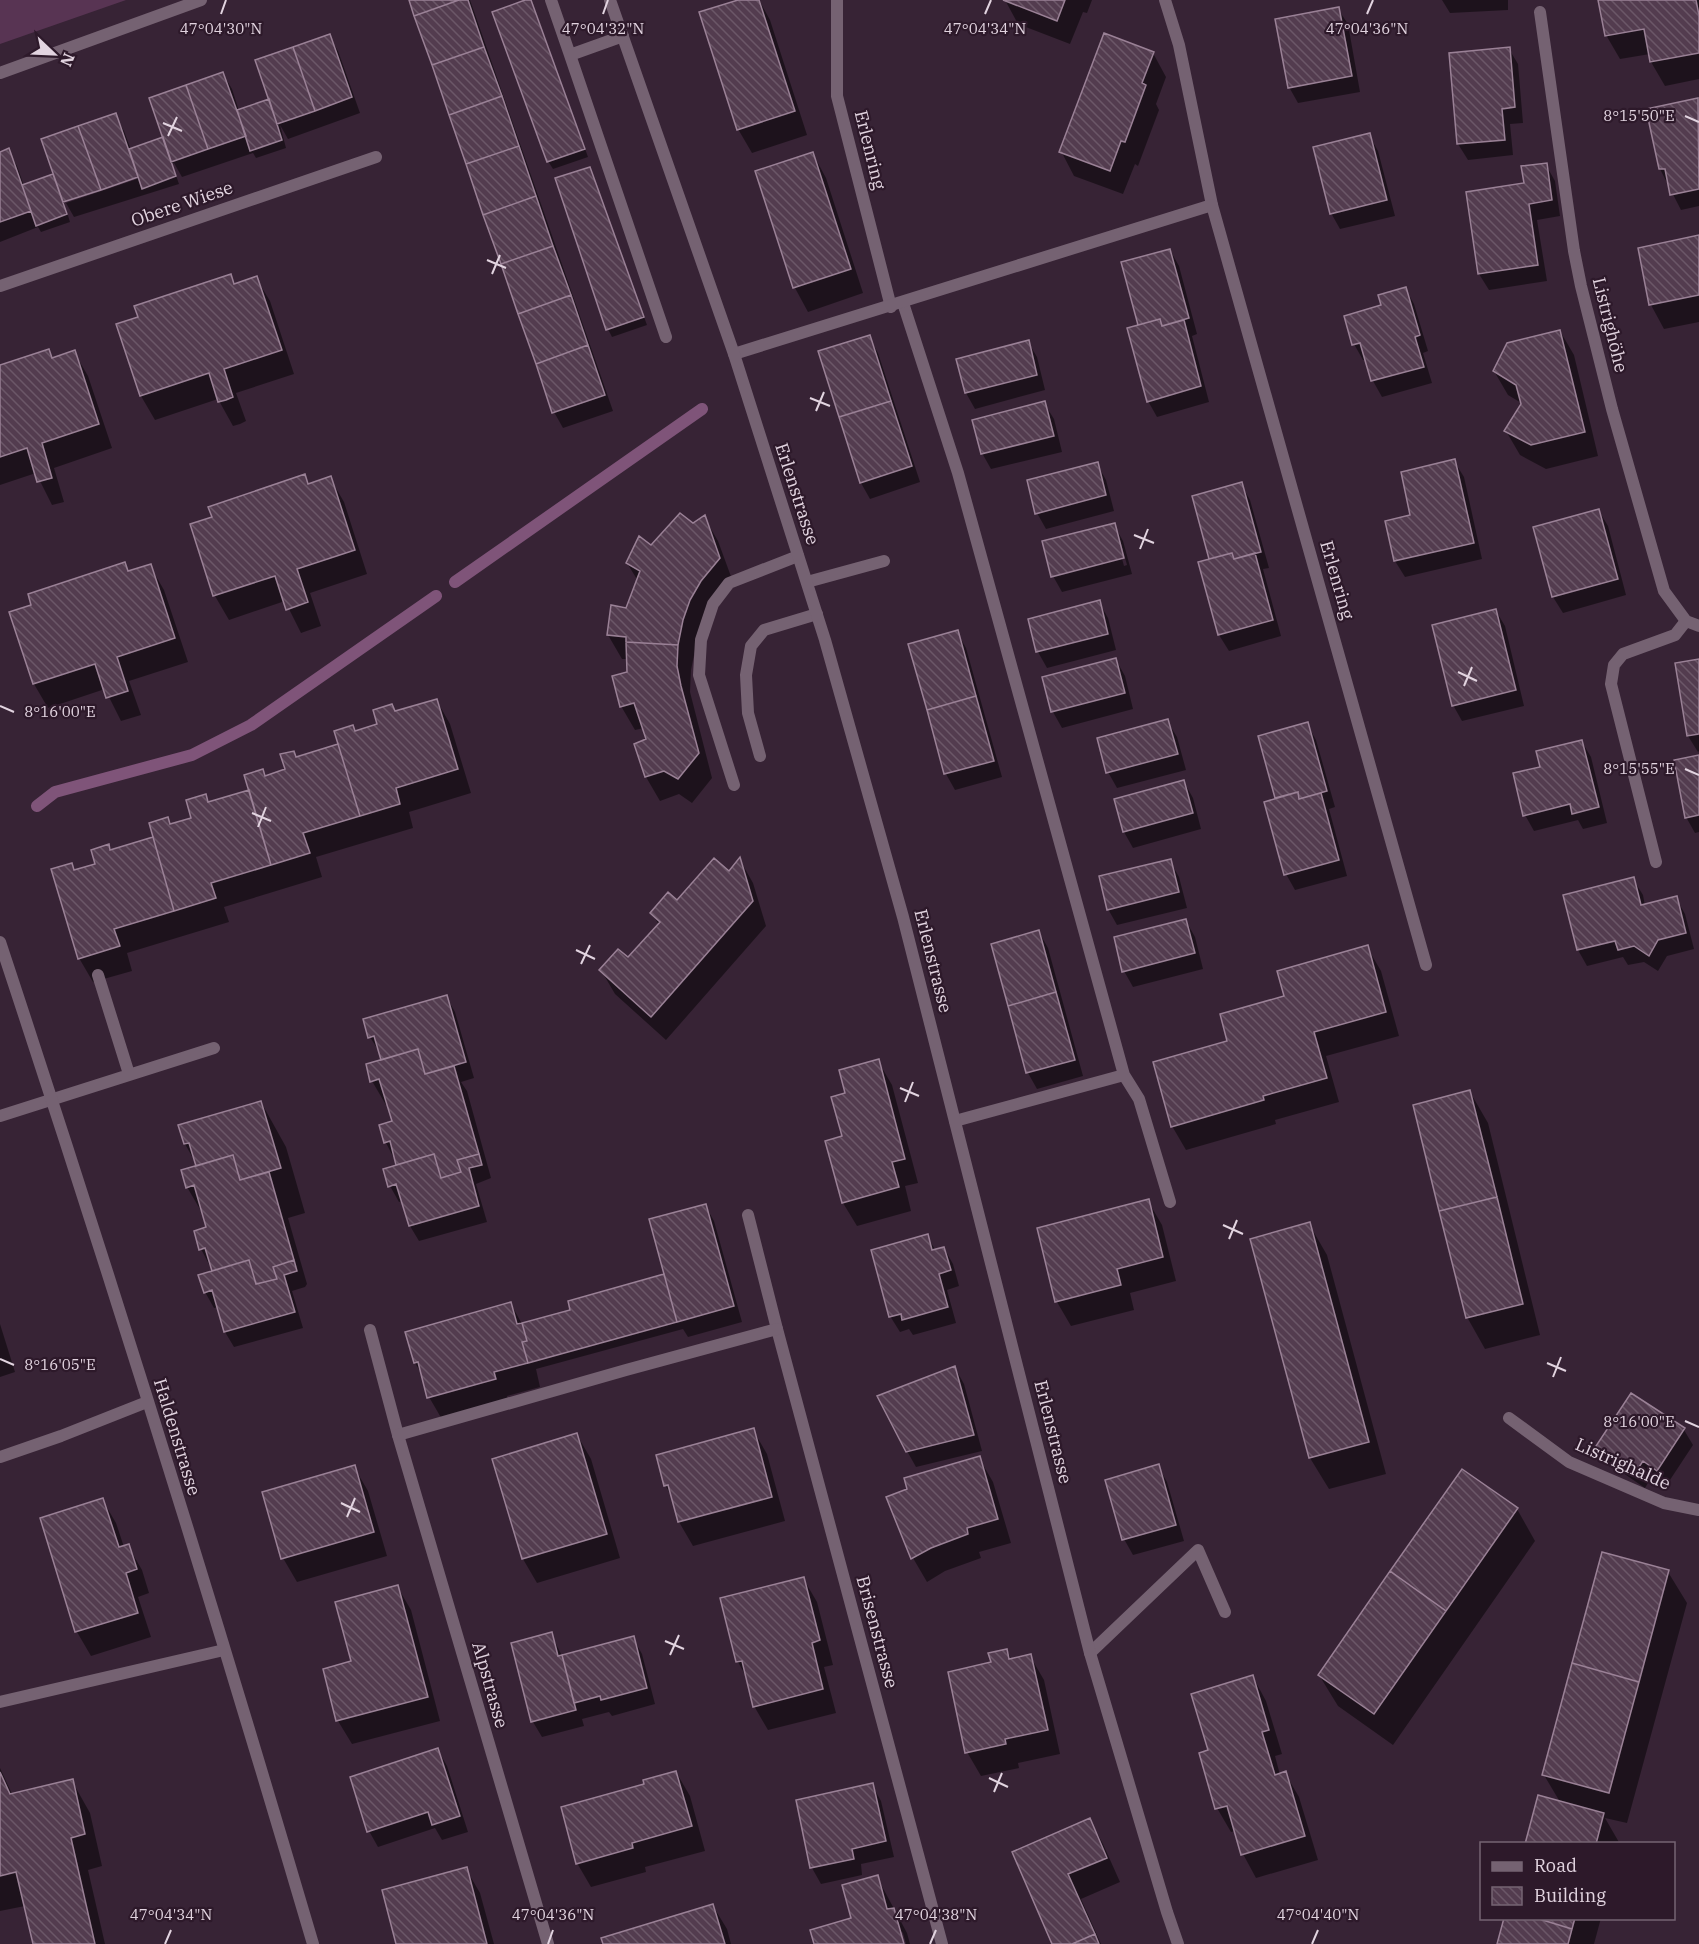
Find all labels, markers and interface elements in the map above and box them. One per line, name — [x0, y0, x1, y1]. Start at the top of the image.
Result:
text: 47°04'30"N — [180, 19, 262, 38]
text: 47°04'32"N — [562, 19, 644, 38]
text: 47°04'34"N — [944, 19, 1026, 38]
text: 47°04'36"N — [1326, 19, 1408, 38]
north arrow — [24, 24, 84, 84]
text: N — [56, 50, 79, 70]
text: 8°15'50"E — [1603, 106, 1675, 125]
street label: Erlenring — [850, 108, 891, 192]
street label: Obere Wiese — [128, 175, 236, 232]
street label: Listrighöhe — [1588, 275, 1633, 375]
street label: Erlenstrasse — [770, 440, 825, 548]
street label: Erlenring — [1315, 538, 1360, 622]
text: 8°16'00"E — [24, 702, 96, 721]
text: 8°15'55"E — [1603, 759, 1675, 778]
street label: Erlenstrasse — [910, 907, 957, 1015]
text: 8°16'05"E — [24, 1355, 96, 1374]
street label: Haldenstrasse — [149, 1375, 206, 1498]
street label: Erlenstrasse — [1030, 1378, 1077, 1486]
text: 8°16'00"E — [1603, 1412, 1675, 1431]
street label: Listrighalde — [1572, 1432, 1674, 1495]
street label: Brisenstrasse — [851, 1573, 904, 1691]
street label: Alpstrasse — [467, 1639, 514, 1731]
legend — [1480, 1842, 1675, 1920]
text: Road — [1534, 1854, 1577, 1877]
text: Building — [1534, 1884, 1606, 1907]
text: 47°04'34"N — [130, 1905, 212, 1924]
text: 47°04'36"N — [512, 1905, 594, 1924]
text: 47°04'38"N — [895, 1905, 977, 1924]
text: 47°04'40"N — [1277, 1905, 1359, 1924]

